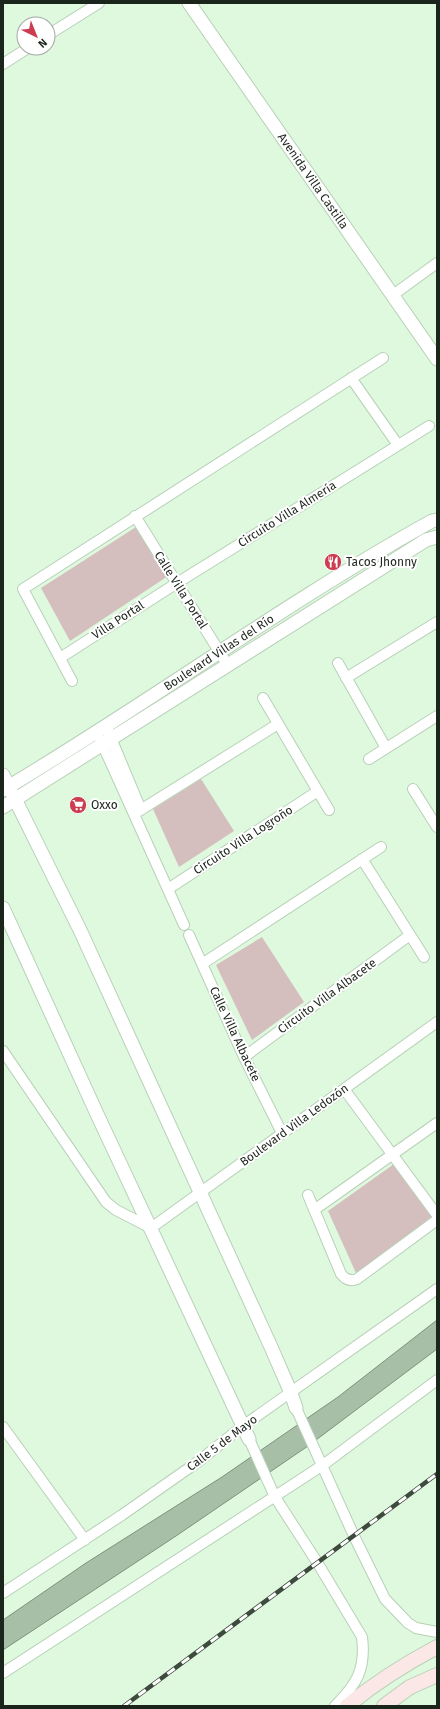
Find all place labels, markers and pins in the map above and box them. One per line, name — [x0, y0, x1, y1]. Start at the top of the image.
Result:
restaurant icon: Tacos Jhonny — [323, 552, 343, 572]
place label: Tacos Jhonny — [346, 555, 417, 569]
supermarket icon: Oxxo — [68, 795, 88, 815]
place label: Oxxo — [91, 798, 118, 812]

